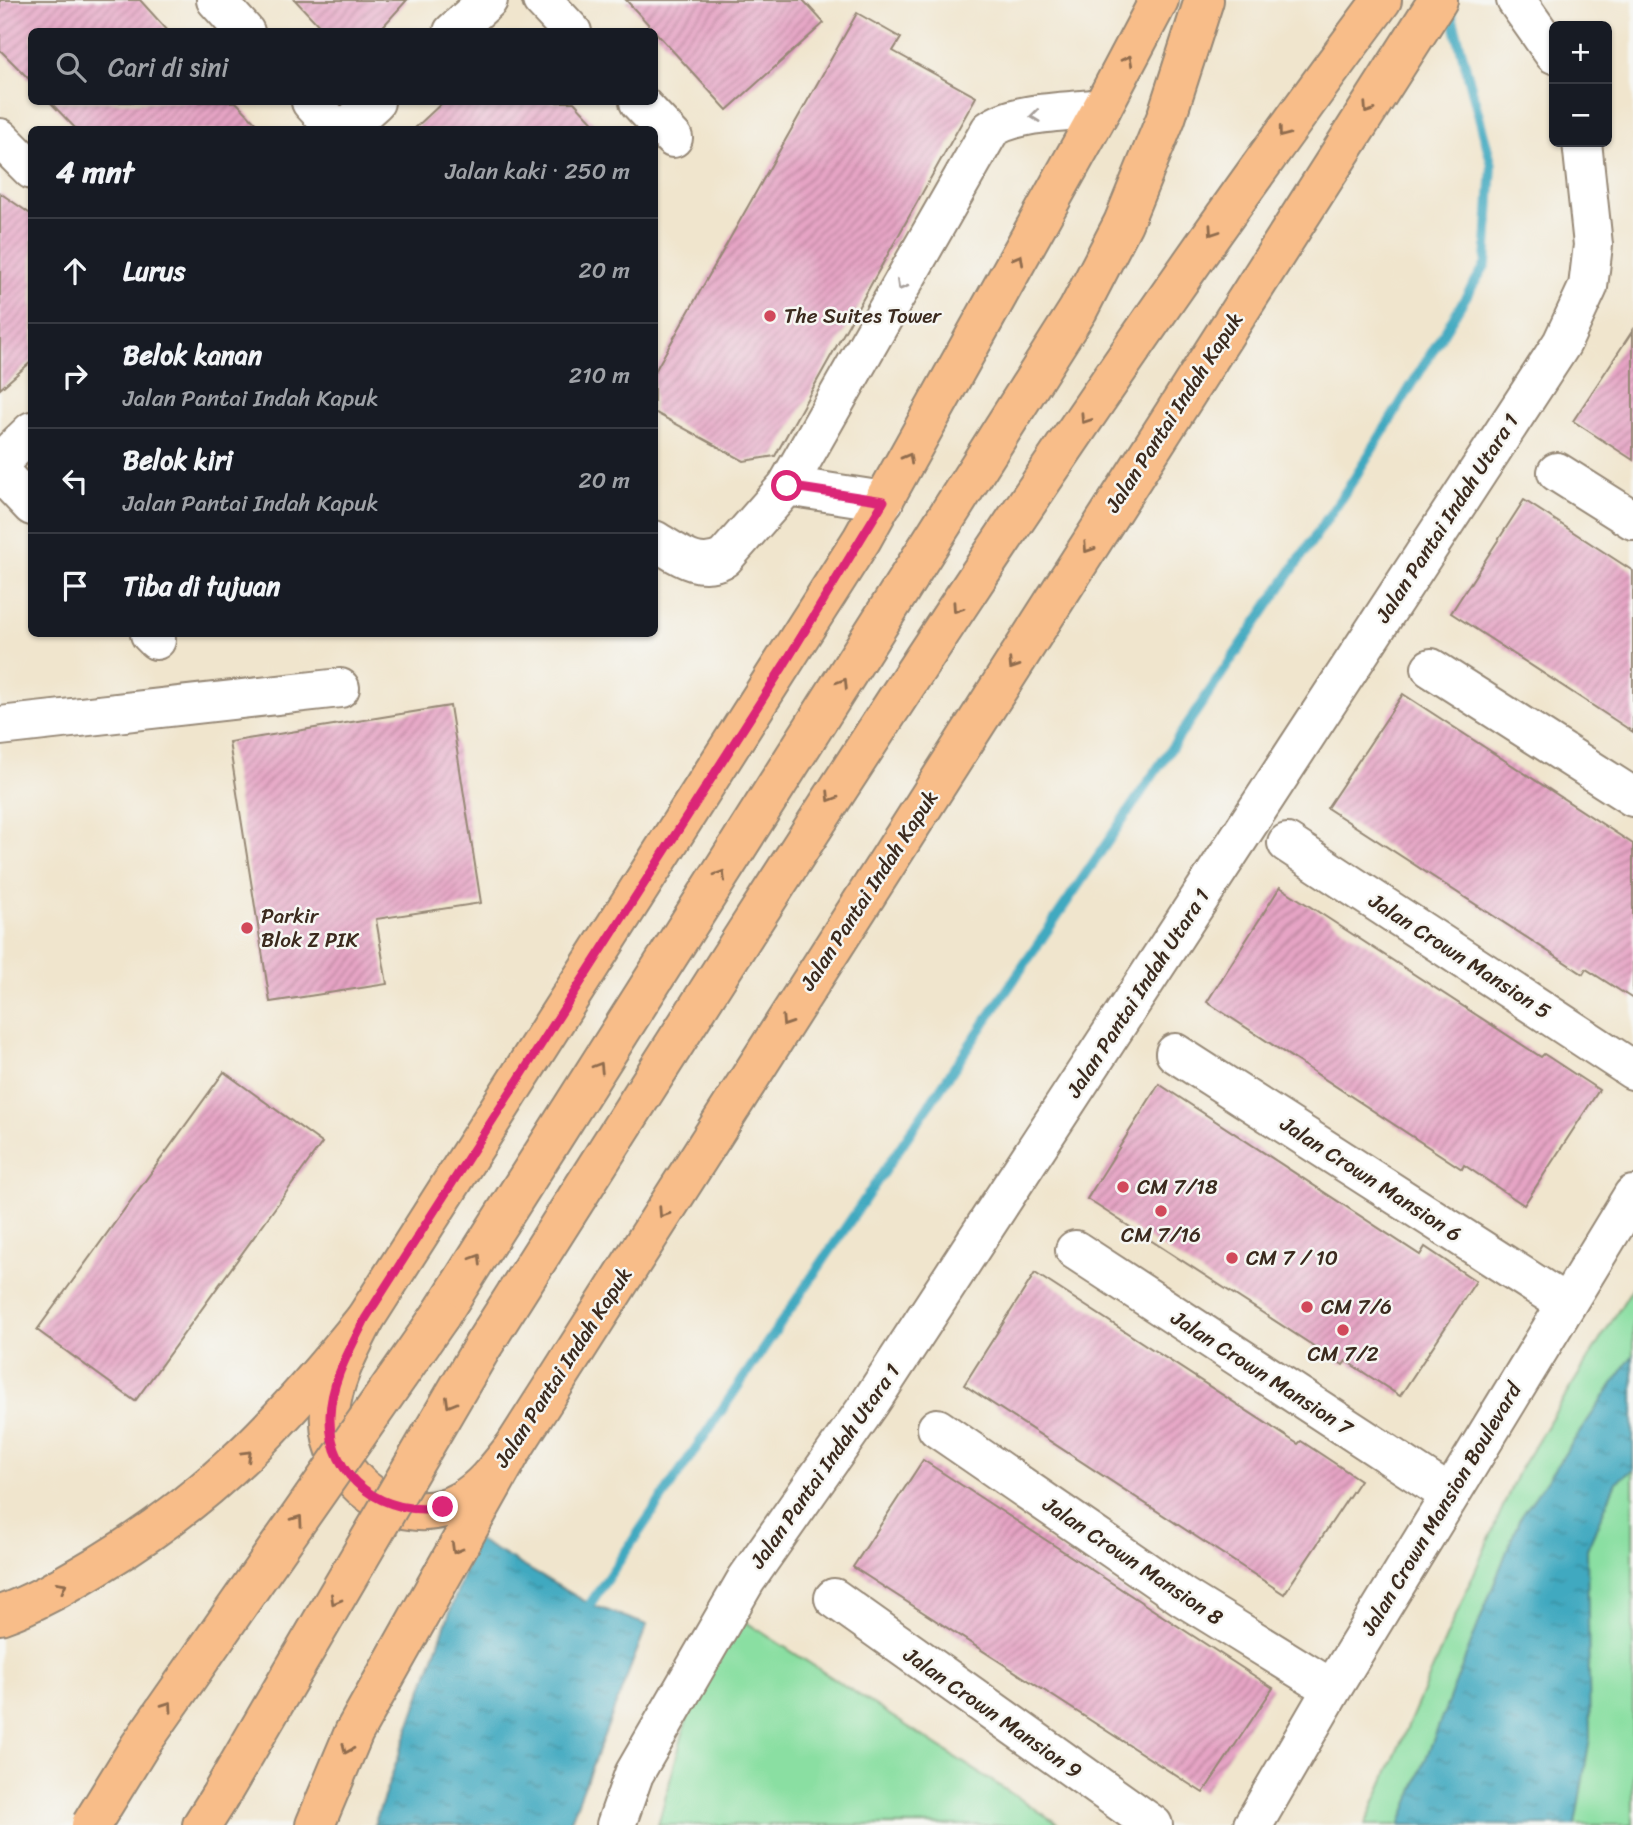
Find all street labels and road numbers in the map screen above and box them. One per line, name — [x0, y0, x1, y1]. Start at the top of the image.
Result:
street label: Jalan Pantai Indah Kapuk — [1094, 304, 1254, 521]
street label: Jalan Pantai Indah Utara 1 — [1364, 405, 1529, 631]
street label: Jalan Pantai Indah Kapuk — [789, 782, 949, 999]
street label: Jalan Pantai Indah Utara 1 — [1055, 880, 1220, 1106]
street label: Jalan Crown Mansion 5 — [1360, 882, 1559, 1030]
street label: Jalan Crown Mansion 6 — [1272, 1105, 1470, 1252]
street label: Jalan Pantai Indah Kapuk — [483, 1259, 643, 1476]
street label: Jalan Crown Mansion 7 — [1162, 1299, 1362, 1447]
street label: Jalan Pantai Indah Utara 1 — [739, 1355, 910, 1578]
street label: Jalan Crown Mansion Boulevard — [1350, 1373, 1533, 1644]
street label: Jalan Crown Mansion 8 — [1034, 1486, 1231, 1636]
street label: Jalan Crown Mansion 9 — [895, 1636, 1091, 1789]

